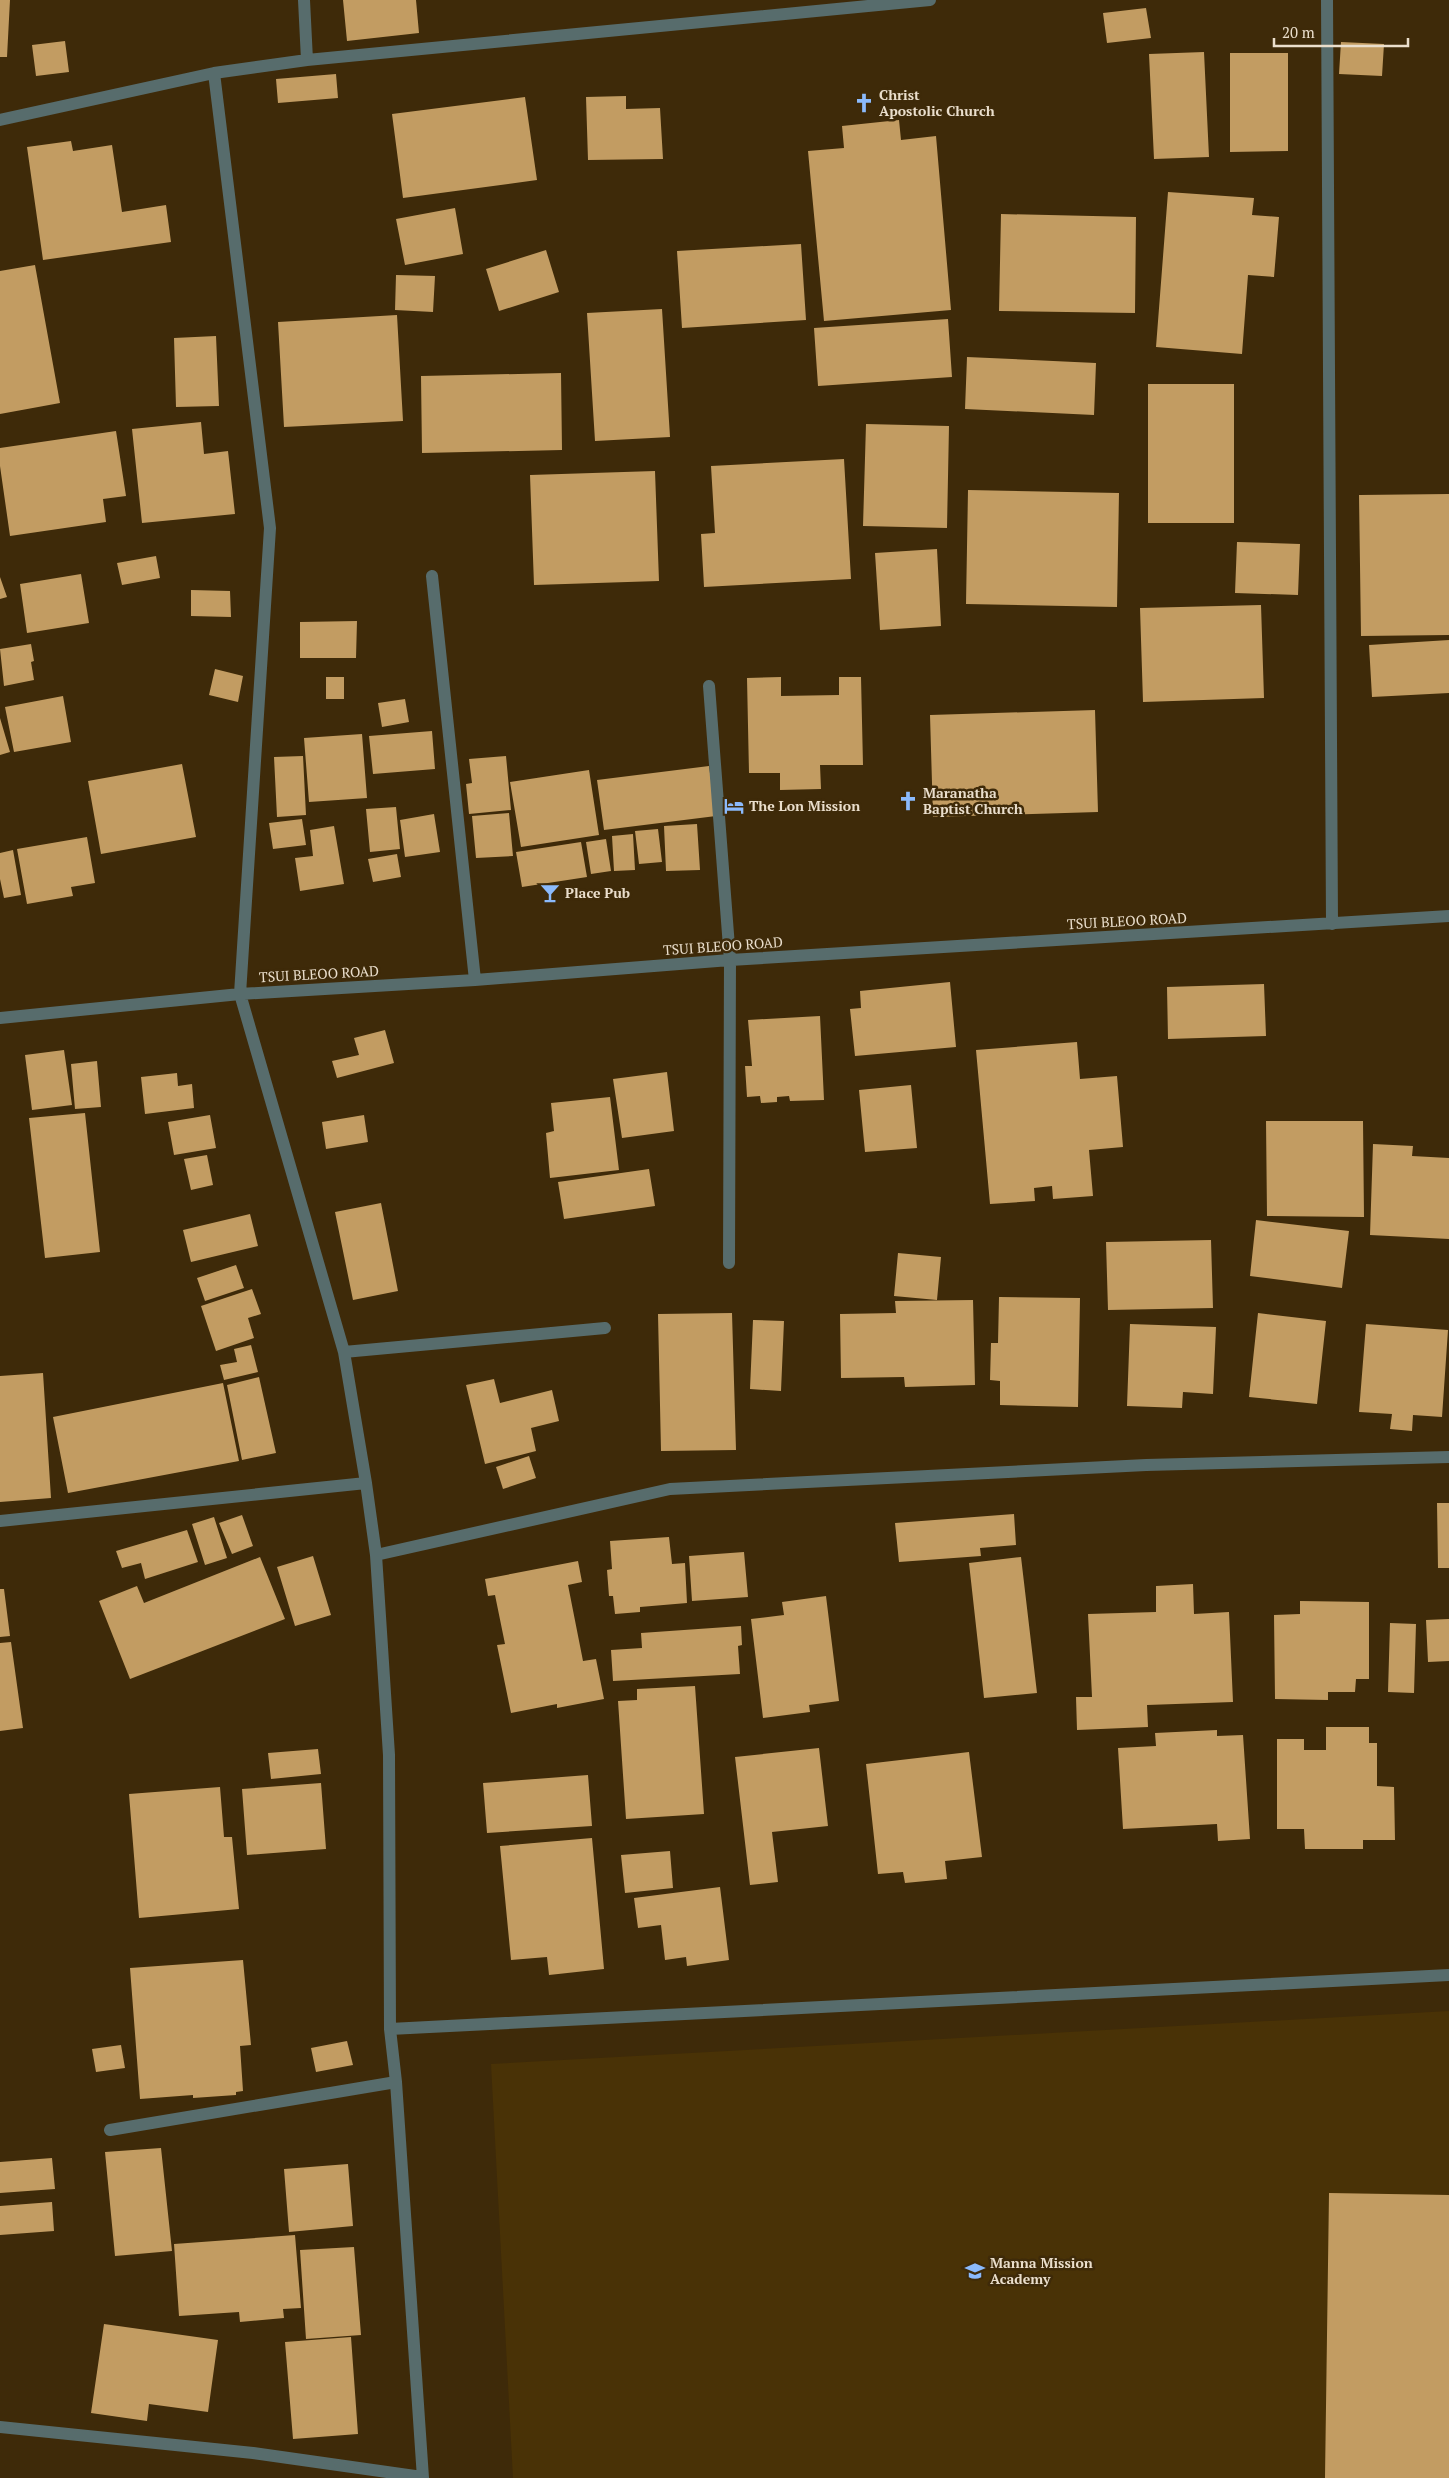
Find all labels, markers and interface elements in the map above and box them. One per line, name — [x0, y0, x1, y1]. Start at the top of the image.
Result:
scale bar — [1274, 15, 1408, 47]
text: 20 m — [1282, 22, 1315, 42]
place label: Christ Apostolic Church — [879, 85, 995, 120]
church icon: Christ Apostolic Church — [853, 92, 875, 114]
place label: Maranatha Baptist Church — [923, 783, 1023, 818]
church icon: Maranatha Baptist Church — [897, 790, 919, 812]
hotel icon: The Lon Mission — [723, 795, 745, 817]
place label: The Lon Mission — [749, 796, 860, 815]
bar icon: Place Pub — [539, 882, 561, 904]
place label: Place Pub — [565, 883, 630, 902]
street label: TSUI BLEOO ROAD — [1067, 908, 1187, 933]
street label: TSUI BLEOO ROAD — [662, 932, 784, 959]
street label: TSUI BLEOO ROAD — [259, 961, 379, 986]
place label: Manna Mission Academy — [990, 2253, 1093, 2288]
school or university icon: Manna Mission Academy — [964, 2260, 986, 2282]

